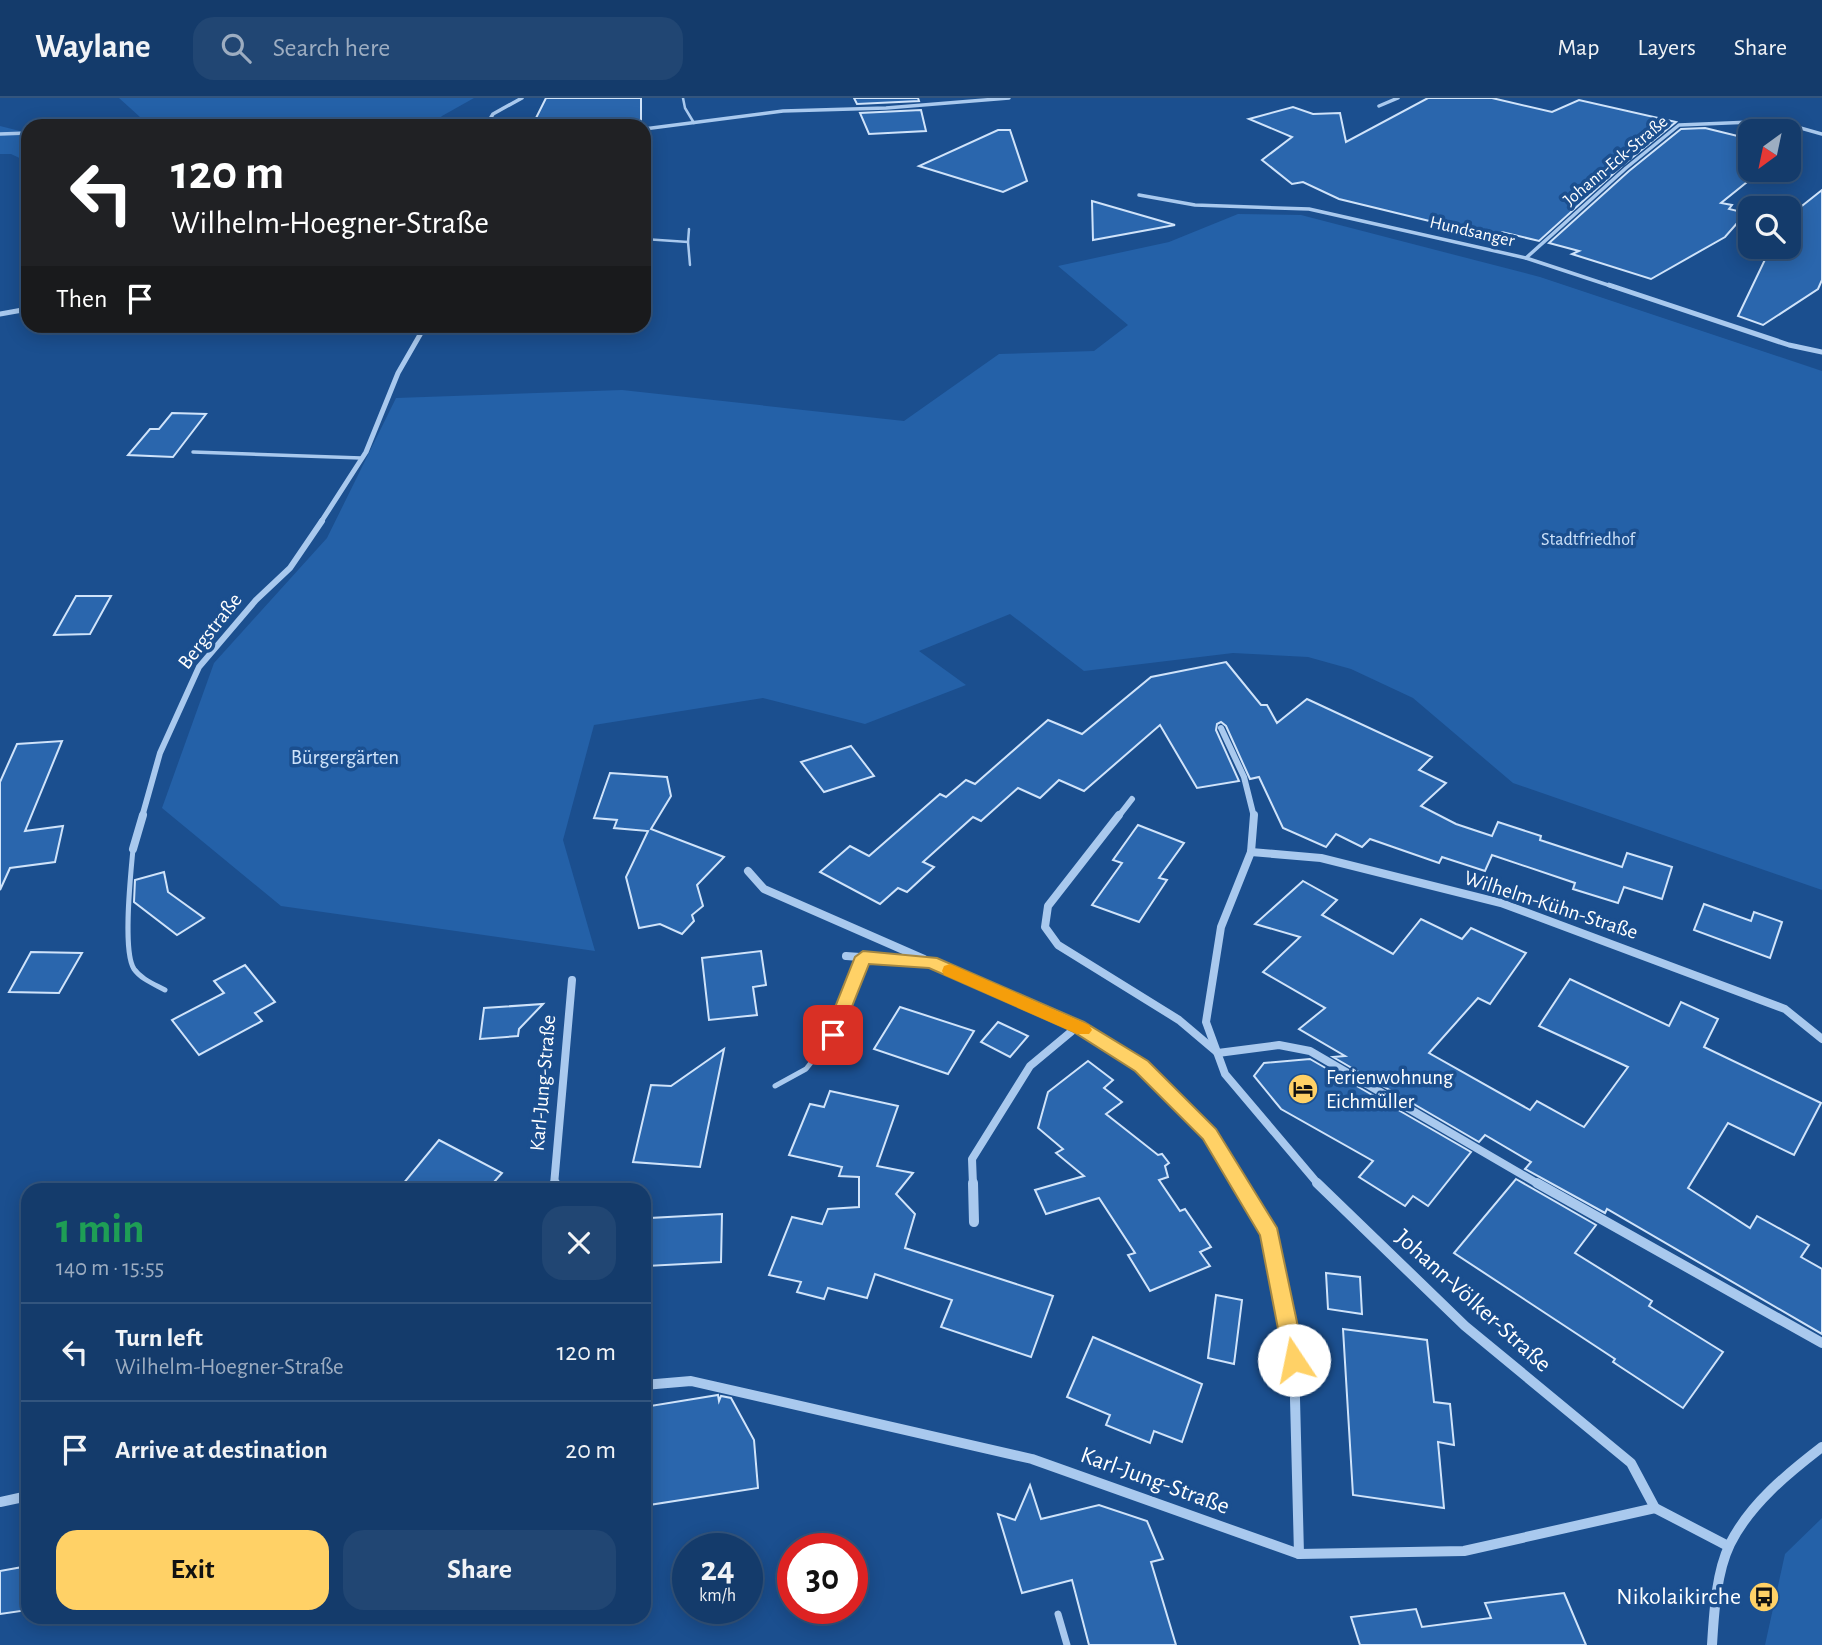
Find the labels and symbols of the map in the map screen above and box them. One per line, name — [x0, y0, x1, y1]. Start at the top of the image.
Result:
street label: Johann-Eck-Straße — [1561, 112, 1671, 210]
north arrow — [1738, 119, 1801, 182]
street label: Hundsanger — [1428, 213, 1516, 251]
park label: Stadtfriedhof — [1541, 531, 1637, 549]
street label: Bergstraße — [174, 589, 246, 673]
park label: Bürgergärten — [291, 747, 399, 768]
street label: Wilhelm-Kühn-Straße — [1461, 867, 1641, 943]
pin — [803, 1005, 863, 1065]
street label: Karl-Jung-Straße — [527, 1014, 559, 1152]
place label: Ferienwohnung Eichmüller — [1326, 1067, 1454, 1112]
hotel icon: Ferienwohnung Eichmüller — [1286, 1072, 1320, 1106]
street label: Johann-Völker-Straße — [1391, 1225, 1555, 1377]
position arrow — [1257, 1323, 1331, 1397]
street label: Karl-Jung-Straße — [1077, 1443, 1233, 1519]
speed limit sign: 30 — [777, 1533, 868, 1624]
bus stop icon: Nikolaikirche — [1747, 1580, 1781, 1614]
place label: Nikolaikirche — [1616, 1585, 1741, 1609]

